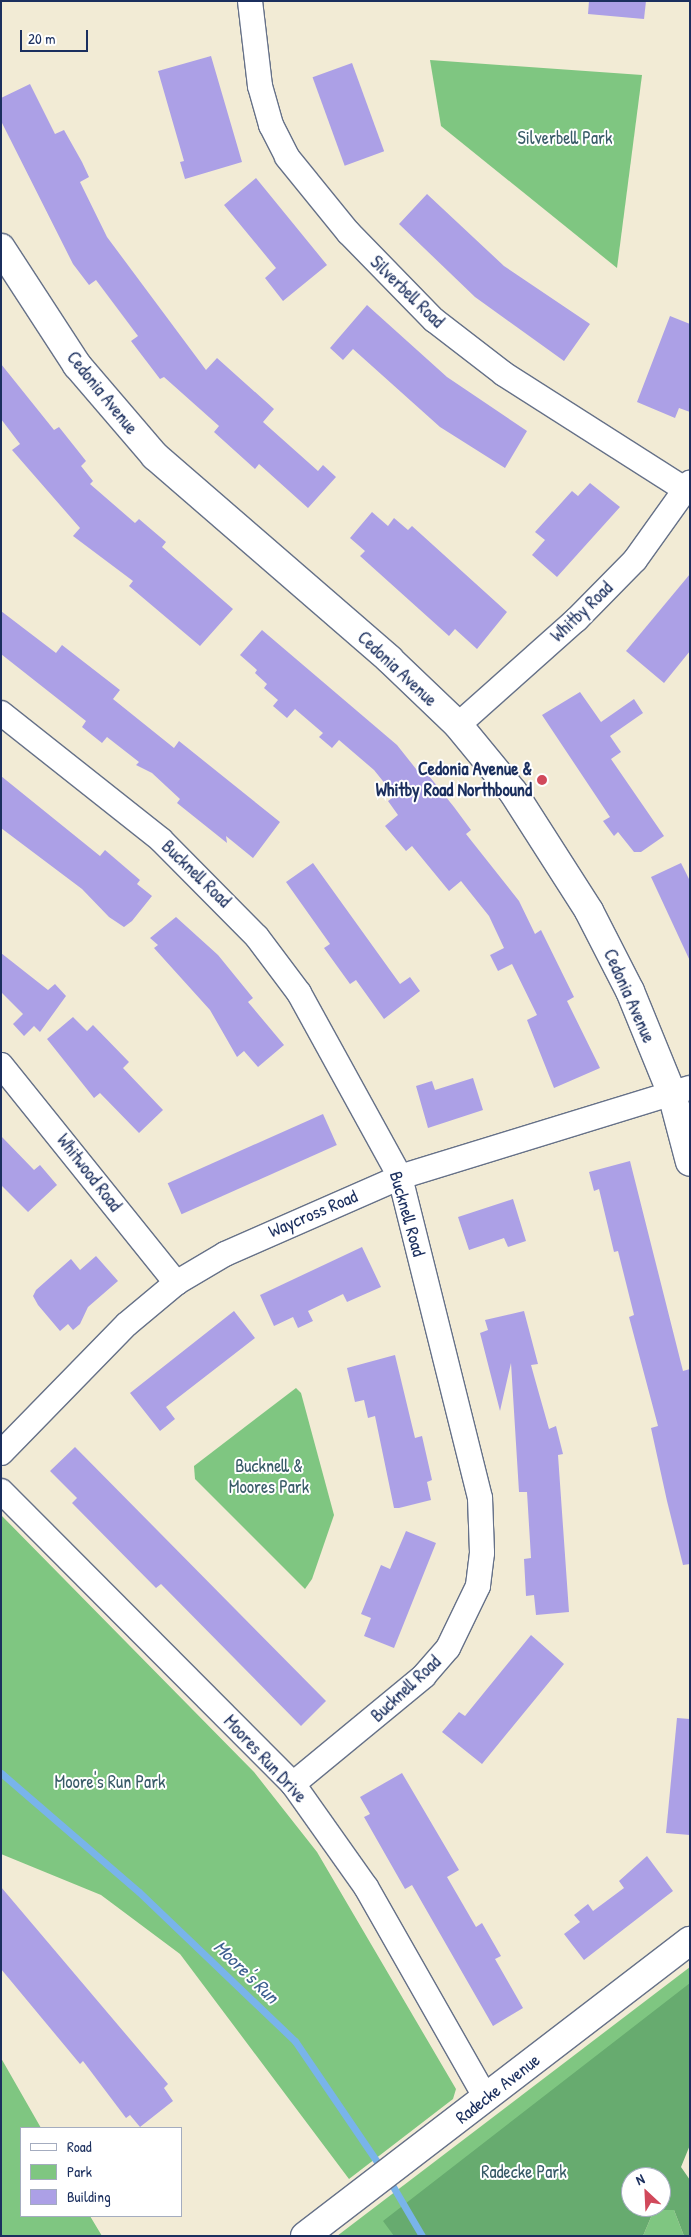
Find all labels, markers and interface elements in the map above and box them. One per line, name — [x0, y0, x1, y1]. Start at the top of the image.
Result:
scale bar — [22, 20, 90, 52]
text: 20 m — [28, 28, 55, 49]
park label: Silverbell Park — [518, 127, 612, 149]
street label: Silverbell Road — [366, 251, 448, 333]
street label: Cedonia Avenue — [62, 347, 142, 439]
street label: Whitby Road — [547, 577, 617, 647]
street label: Cedonia Avenue — [353, 627, 441, 711]
place label: Cedonia Avenue & Whitby Road Northbound — [376, 759, 532, 802]
marker: Cedonia Avenue & Whitby Road Northbound — [536, 774, 548, 786]
street label: Bucknell Road — [157, 836, 235, 912]
street label: Cedonia Avenue — [599, 946, 659, 1046]
street label: Whitwood Road — [52, 1130, 126, 1216]
street label: Bucknell Road — [385, 1169, 429, 1259]
street label: Waycross Road — [265, 1186, 361, 1242]
park label: Bucknell & Moores Park — [229, 1456, 309, 1498]
street label: Bucknell Road — [367, 1651, 445, 1727]
street label: Moores Run Drive — [219, 1711, 311, 1807]
park label: Moore's Run Park — [54, 1771, 166, 1793]
water label: Moore's Run — [209, 1936, 283, 2008]
street label: Radecke Avenue — [452, 2049, 544, 2129]
legend — [20, 2127, 182, 2217]
text: Road — [67, 2136, 92, 2157]
text: Park — [67, 2161, 92, 2182]
park label: Radecke Park — [481, 2161, 567, 2183]
north arrow — [621, 2167, 671, 2217]
text: N — [632, 2169, 647, 2189]
text: Building — [67, 2186, 111, 2207]

